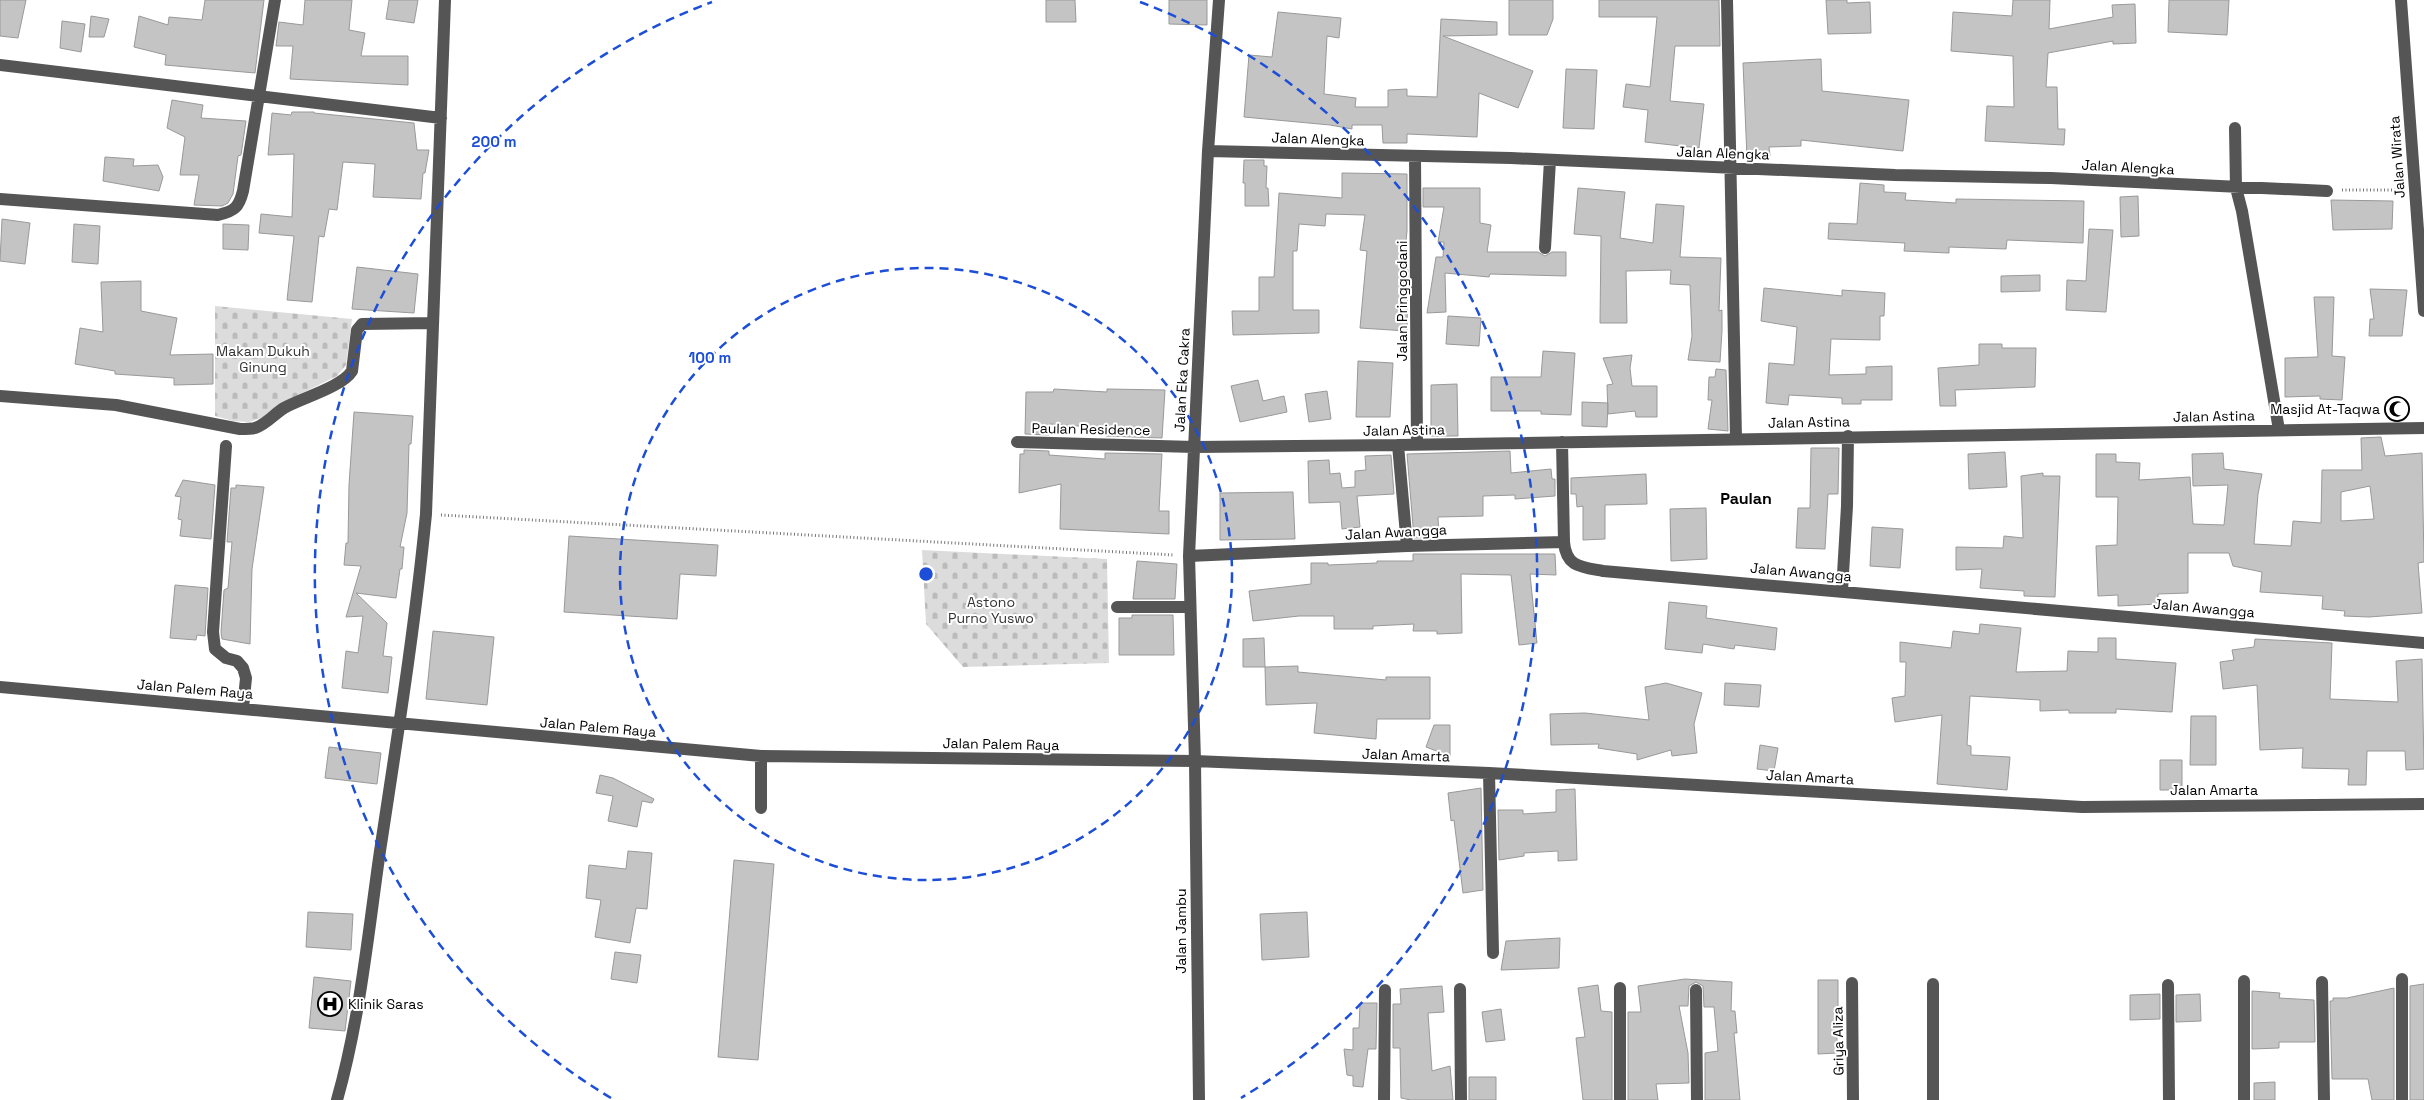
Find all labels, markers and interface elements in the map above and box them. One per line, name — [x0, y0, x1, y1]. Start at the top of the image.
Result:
street label: Jalan Wirata — [2385, 115, 2409, 199]
street label: Jalan Alengka — [1271, 128, 1365, 150]
text: 200 m — [472, 132, 516, 151]
street label: Jalan Alengka — [1676, 142, 1770, 164]
street label: Jalan Alengka — [2081, 156, 2175, 178]
street label: Jalan Pringgodani — [1393, 240, 1411, 362]
street label: Jalan Eka Cakra — [1170, 327, 1194, 433]
park label: Makam Dukuh Ginung — [216, 342, 310, 376]
text: 100 m — [689, 348, 731, 367]
mosque icon: Masjid At-Taqwa — [2384, 396, 2410, 422]
place label: Masjid At-Taqwa — [2270, 400, 2380, 418]
street label: Jalan Astina — [2173, 406, 2255, 426]
street label: Jalan Astina — [1768, 412, 1850, 432]
street label: Paulan Residence — [1031, 419, 1151, 439]
street label: Jalan Astina — [1363, 420, 1445, 440]
district label: Paulan — [1720, 488, 1772, 509]
street label: Jalan Awangga — [1345, 520, 1447, 544]
street label: Jalan Awangga — [1749, 559, 1853, 585]
centre of rings — [917, 565, 935, 583]
park label: Astono Purno Yuswo — [948, 593, 1034, 627]
street label: Jalan Awangga — [2152, 595, 2256, 621]
street label: Jalan Palem Raya — [136, 675, 254, 703]
street label: Jalan Palem Raya — [539, 713, 657, 741]
street label: Jalan Palem Raya — [943, 734, 1059, 754]
street label: Jalan Amarta — [1362, 744, 1450, 766]
street label: Jalan Amarta — [1766, 766, 1854, 788]
street label: Jalan Amarta — [2170, 781, 2258, 799]
street label: Jalan Jambu — [1172, 888, 1190, 974]
hospital icon: Klinik Saras — [317, 991, 343, 1017]
place label: Klinik Saras — [348, 995, 424, 1013]
street label: Griya Aliza — [1828, 1006, 1848, 1076]

